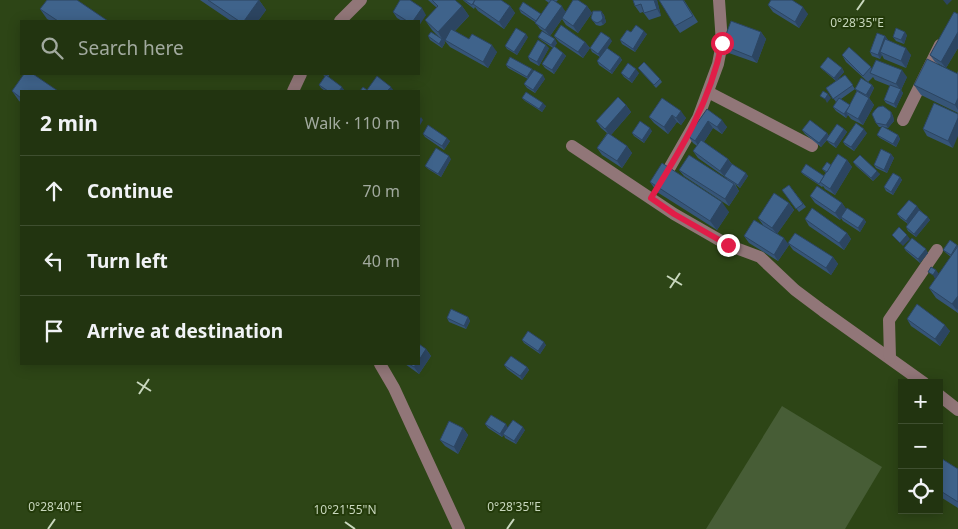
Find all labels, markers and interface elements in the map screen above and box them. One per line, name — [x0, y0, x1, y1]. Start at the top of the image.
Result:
text: 0°28'35"E — [830, 14, 884, 31]
search box — [20, 20, 420, 75]
route start — [711, 32, 734, 55]
icon: search — [38, 34, 66, 62]
text: Search here — [78, 35, 184, 61]
text: 2 min — [40, 109, 98, 137]
text: Walk · 110 m — [305, 112, 400, 134]
icon: ahead — [40, 177, 68, 205]
text: Continue — [87, 178, 173, 204]
text: 70 m — [363, 180, 400, 202]
route end — [717, 234, 740, 257]
icon: left — [40, 247, 68, 275]
text: Turn left — [87, 248, 168, 274]
text: 40 m — [363, 250, 400, 272]
icon: arrive — [40, 317, 68, 345]
text: Arrive at destination — [87, 318, 283, 344]
map controls — [898, 379, 943, 514]
button: + — [898, 379, 943, 424]
button: − — [898, 424, 943, 469]
button: locate — [898, 469, 943, 514]
text: 0°28'40"E — [28, 498, 82, 515]
text: 0°28'35"E — [487, 498, 541, 515]
text: 10°21'55"N — [313, 501, 377, 518]

